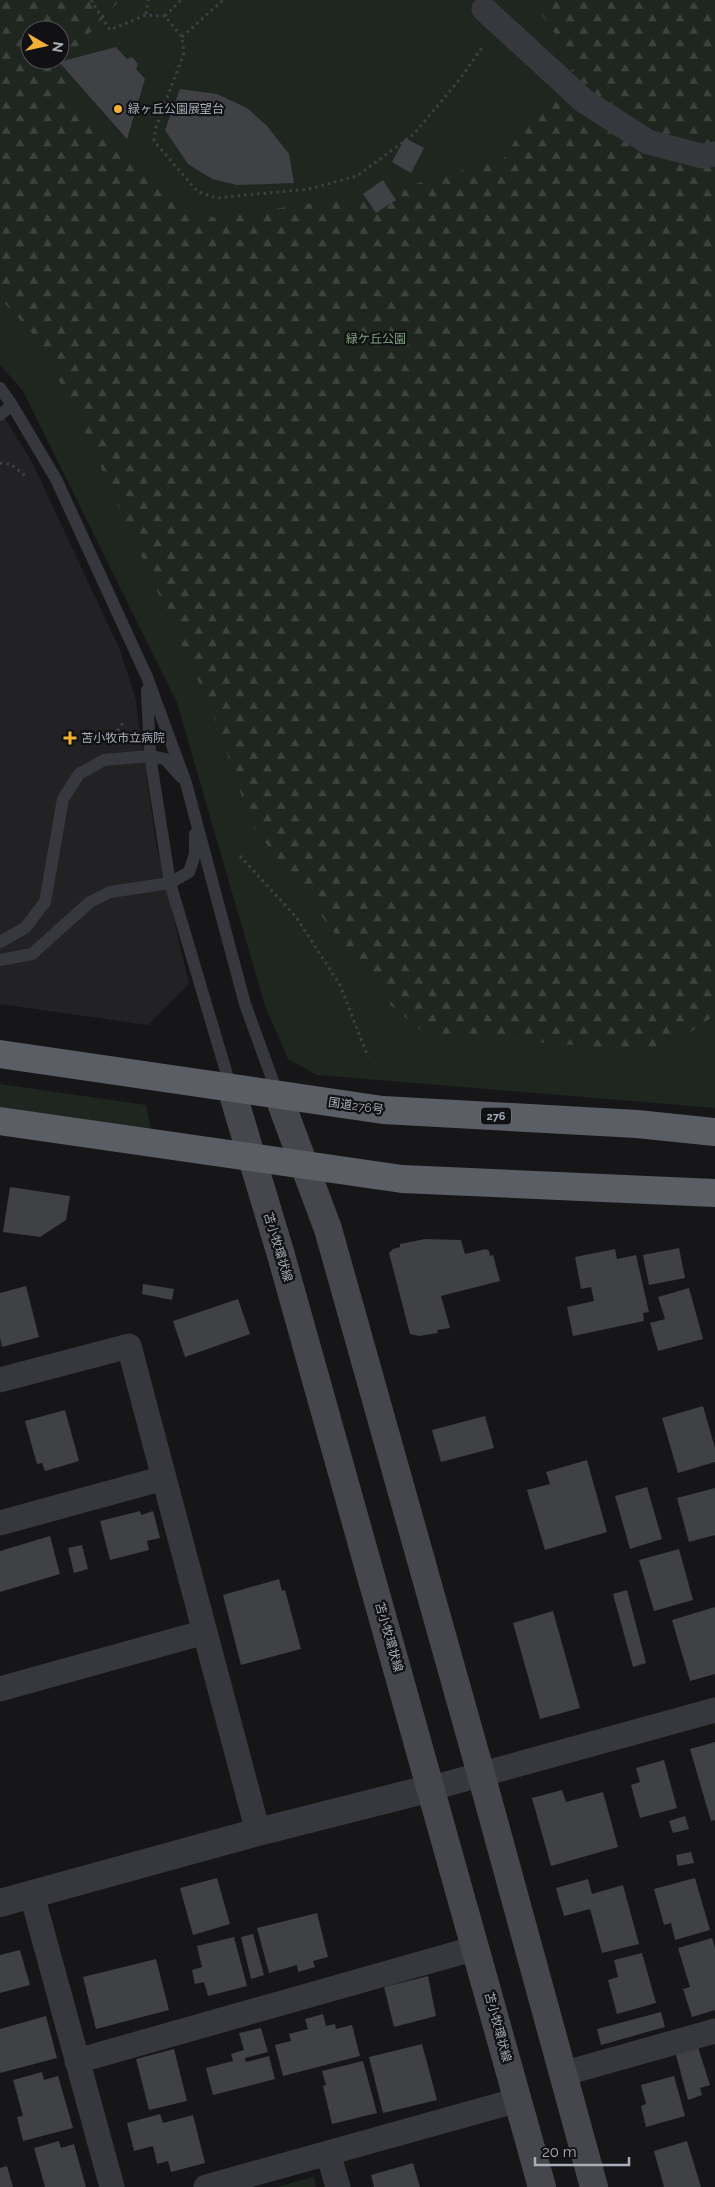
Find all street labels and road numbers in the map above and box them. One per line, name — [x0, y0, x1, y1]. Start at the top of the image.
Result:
street label: 国道276号 — [327, 1095, 385, 1117]
road number: 276 — [481, 1108, 511, 1124]
street label: 苫小牧環状線 — [261, 1211, 295, 1283]
street label: 苫小牧環状線 — [372, 1600, 406, 1674]
street label: 苫小牧環状線 — [482, 1990, 514, 2064]

